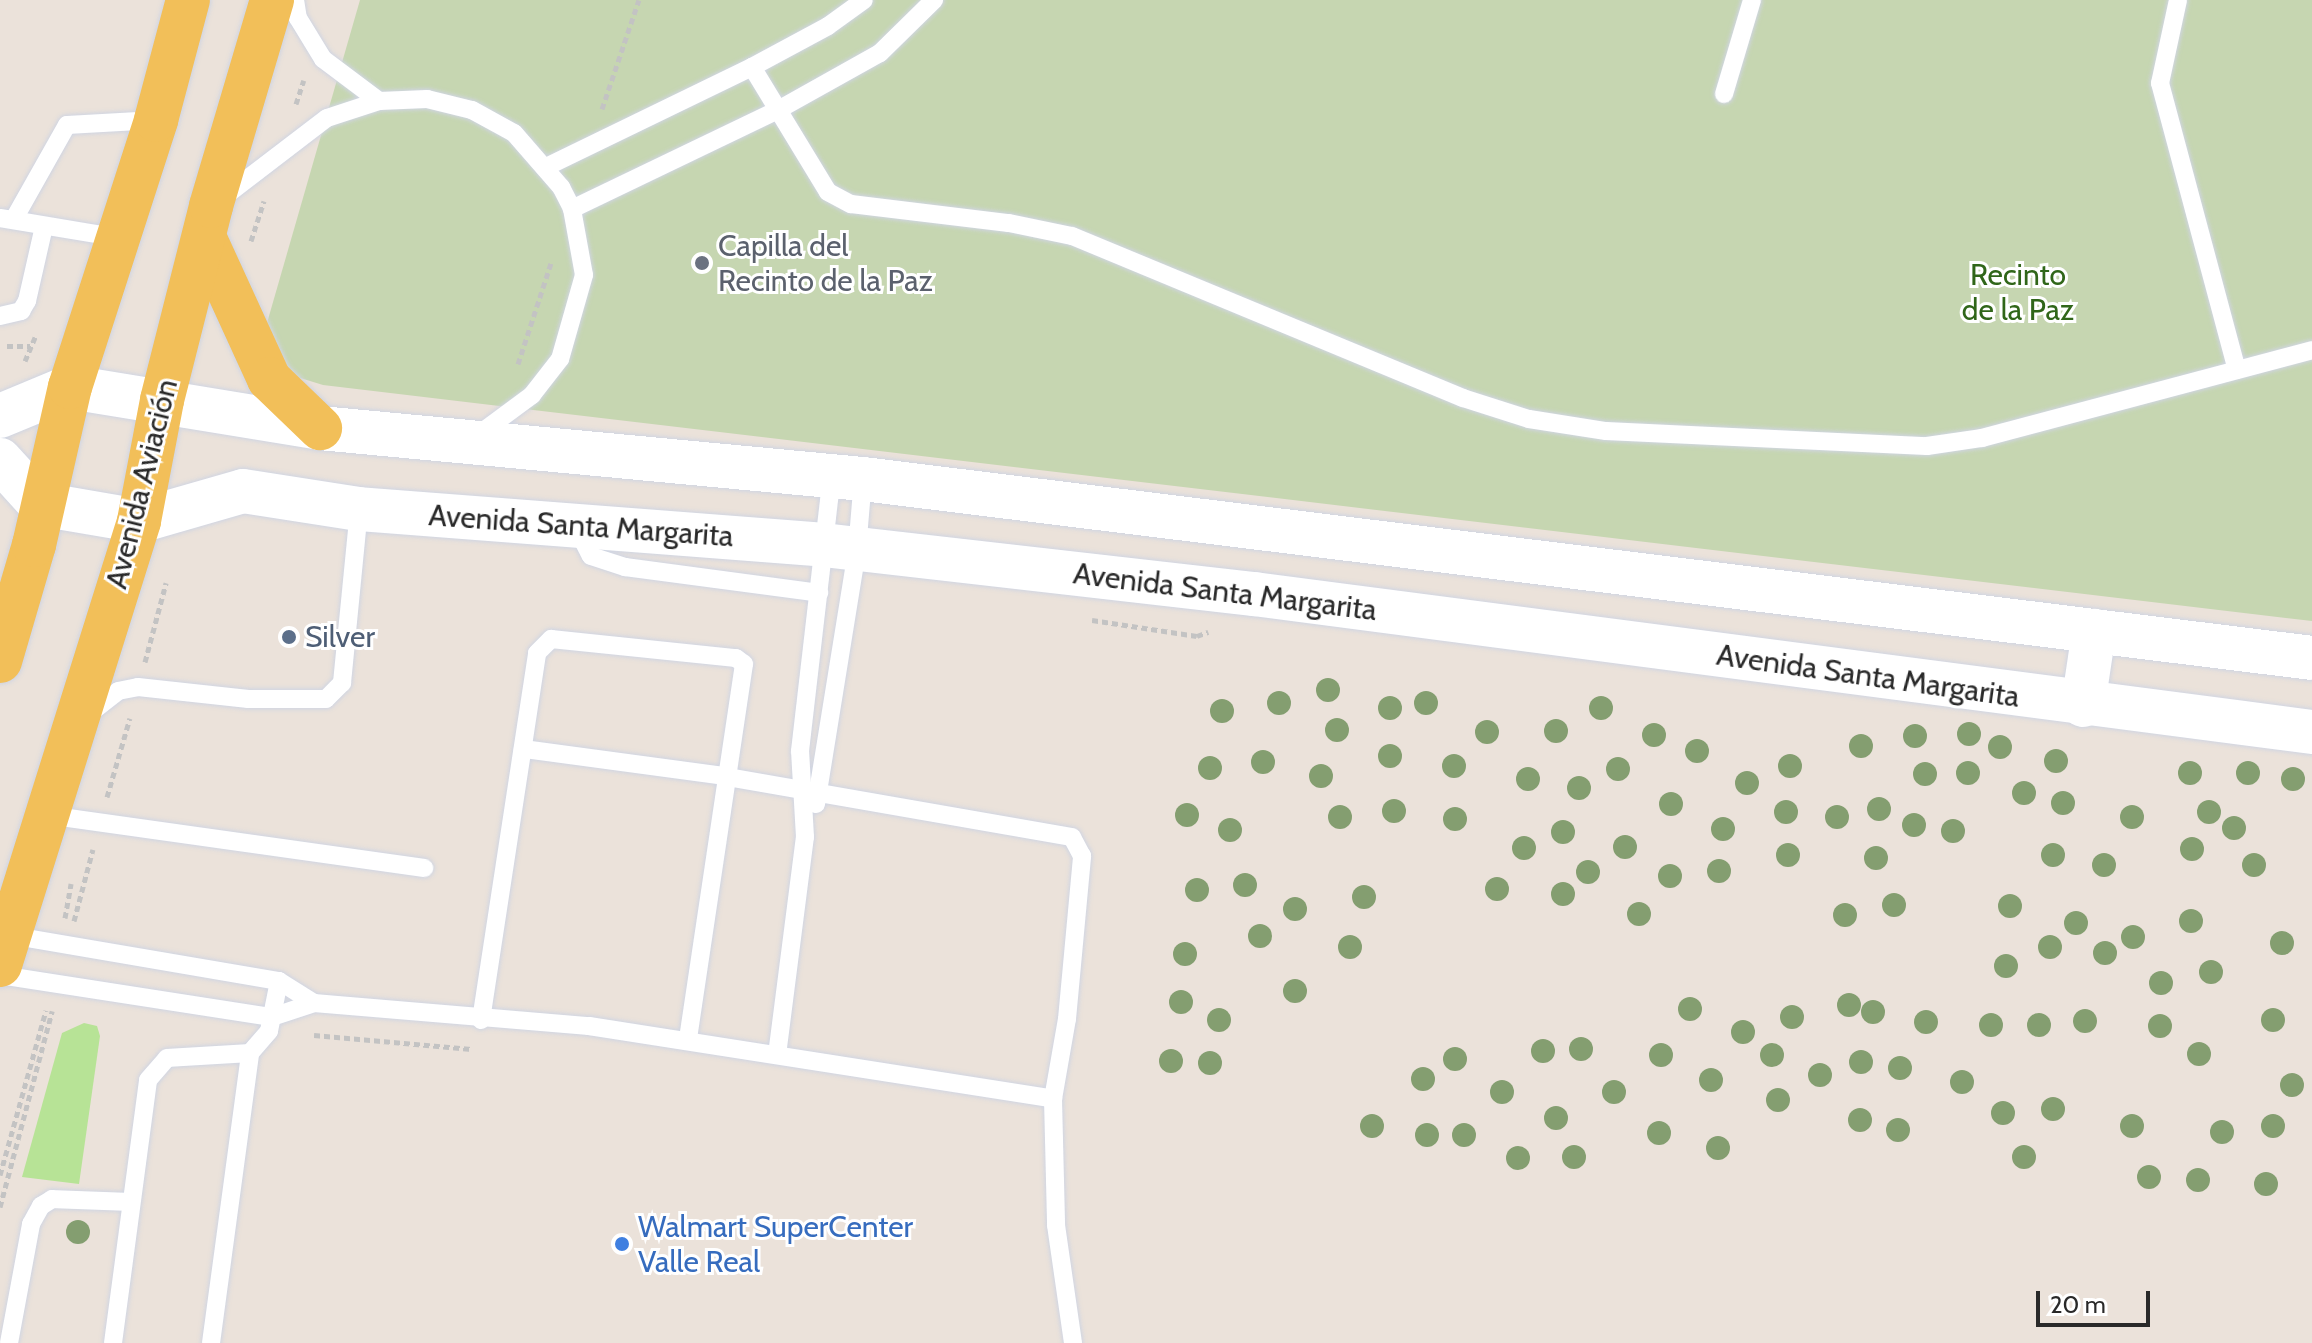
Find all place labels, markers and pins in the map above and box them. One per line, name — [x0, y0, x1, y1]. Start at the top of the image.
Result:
place label: Capilla del Recinto de la Paz — [718, 228, 933, 298]
marker: Capilla del Recinto de la Paz — [693, 254, 711, 272]
place label: Silver — [305, 619, 375, 655]
marker: Silver — [280, 628, 298, 646]
place label: Walmart SuperCenter Valle Real — [638, 1209, 913, 1280]
marker: Walmart SuperCenter Valle Real — [613, 1235, 631, 1253]

